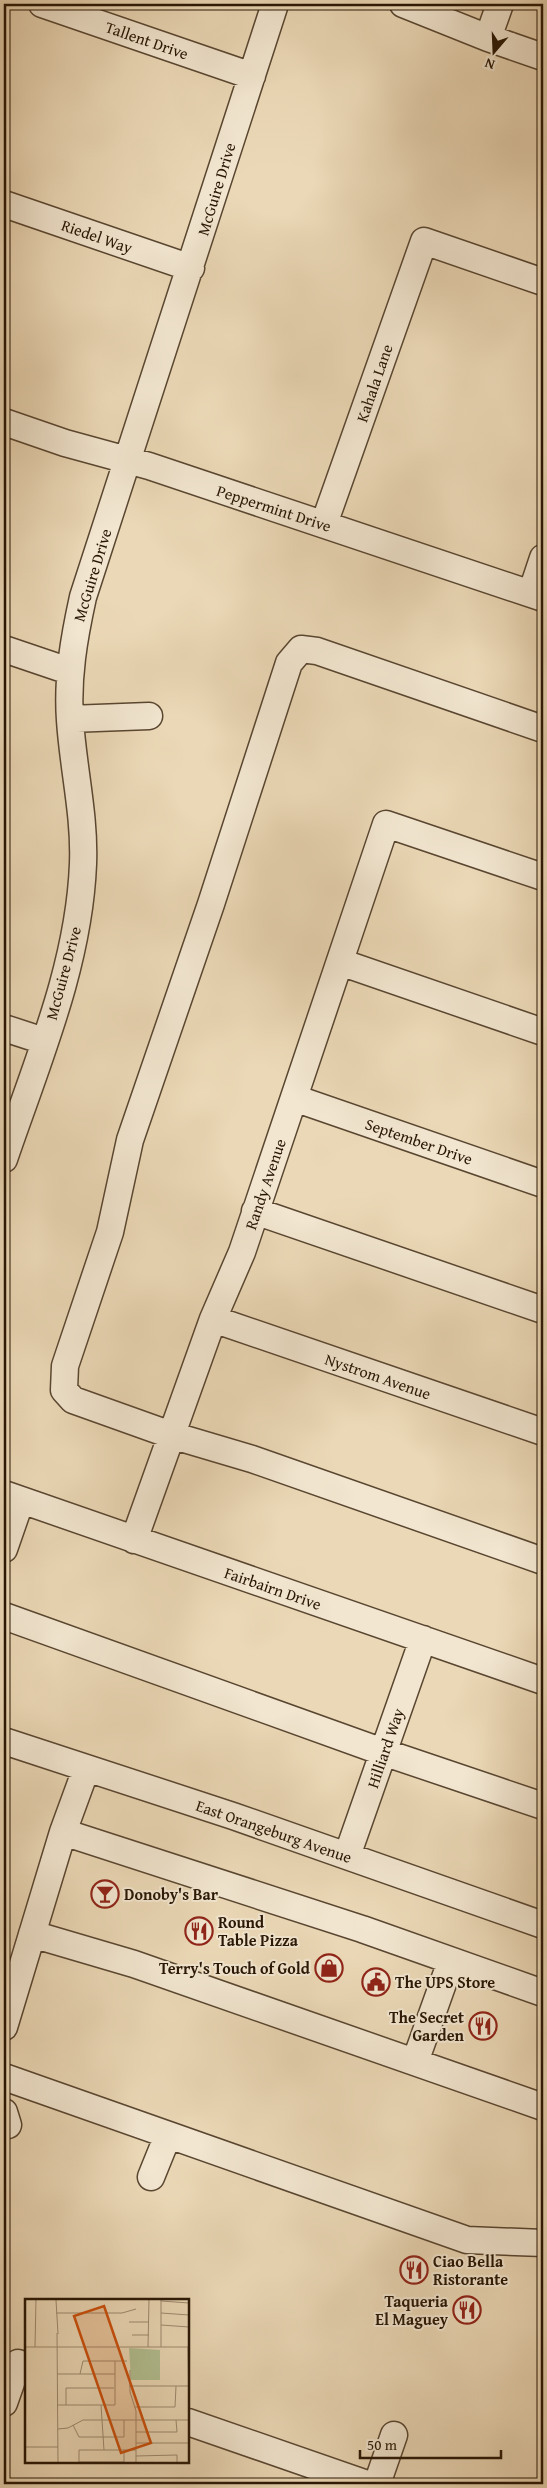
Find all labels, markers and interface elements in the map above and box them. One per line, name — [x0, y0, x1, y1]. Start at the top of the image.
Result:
street label: Tallent Drive — [102, 15, 192, 65]
north arrow — [470, 28, 520, 78]
text: N — [481, 53, 497, 75]
street label: McGuire Drive — [190, 140, 242, 238]
street label: Riedel Way — [58, 213, 136, 259]
street label: Kahala Lane — [349, 341, 399, 425]
street label: Peppermint Drive — [214, 478, 334, 538]
street label: McGuire Drive — [66, 526, 118, 624]
street label: McGuire Drive — [39, 923, 87, 1023]
street label: September Drive — [362, 1111, 476, 1171]
street label: Randy Avenue — [238, 1135, 292, 1233]
street label: Nystrom Avenue — [322, 1347, 434, 1405]
street label: Fairbairn Drive — [221, 1560, 325, 1616]
street label: Hilliard Way — [360, 1705, 410, 1791]
street label: East Orangeburg Avenue — [193, 1793, 355, 1869]
bar icon: Donoby's Bar — [90, 1879, 120, 1909]
place label: Donoby's Bar — [124, 1882, 219, 1906]
place label: Round Table Pizza — [218, 1910, 299, 1952]
restaurant icon: Round Table Pizza — [184, 1916, 214, 1946]
shop icon: Terry's Touch of Gold — [314, 1953, 344, 1983]
place label: Terry's Touch of Gold — [159, 1956, 311, 1980]
public building icon: The UPS Store — [361, 1967, 391, 1997]
place label: The UPS Store — [395, 1970, 495, 1994]
place label: The Secret Garden — [389, 2005, 465, 2047]
restaurant icon: The Secret Garden — [468, 2011, 498, 2041]
place label: Ciao Bella Ristorante — [433, 2249, 508, 2291]
restaurant icon: Ciao Bella Ristorante — [399, 2255, 429, 2285]
place label: Taqueria El Maguey — [375, 2289, 449, 2331]
restaurant icon: Taqueria El Maguey — [452, 2295, 482, 2325]
inset map — [25, 2299, 189, 2463]
scale bar — [360, 2428, 501, 2460]
text: 50 m — [367, 2434, 398, 2455]

